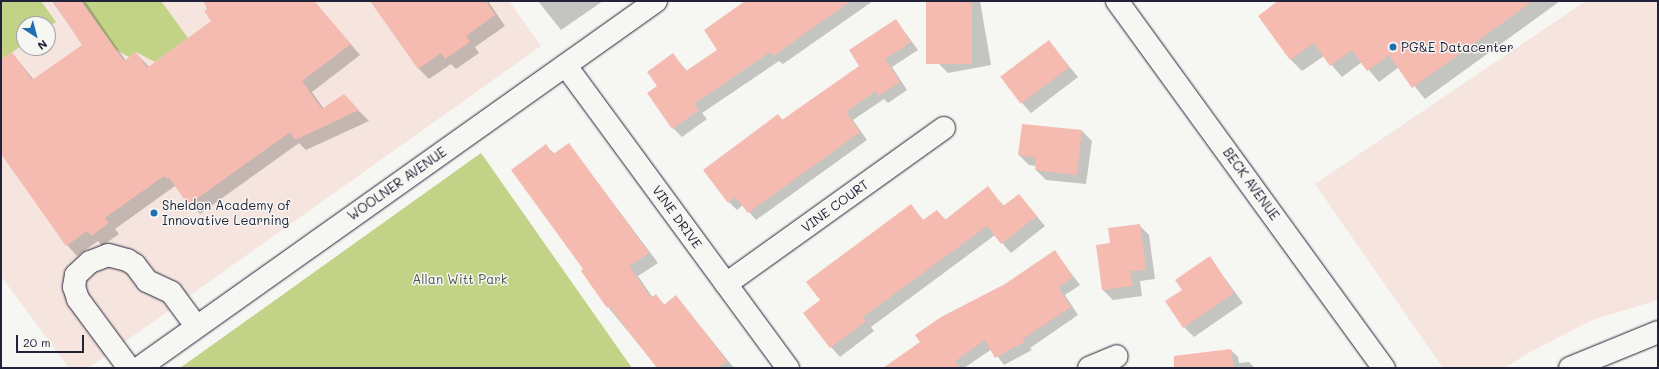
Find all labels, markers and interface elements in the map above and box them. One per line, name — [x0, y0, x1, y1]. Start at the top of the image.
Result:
north arrow — [16, 16, 56, 56]
text: N — [35, 37, 51, 54]
place label: PG&E Datacenter — [1401, 39, 1514, 55]
marker: PG&E Datacenter — [1388, 42, 1398, 52]
street label: WOOLNER AVENUE — [345, 144, 449, 224]
street label: BECK AVENUE — [1220, 145, 1282, 223]
street label: VINE COURT — [798, 176, 872, 236]
street label: VINE DRIVE — [649, 182, 705, 252]
place label: Sheldon Academy of Innovative Learning — [162, 198, 290, 229]
marker: Sheldon Academy of Innovative Learning — [149, 208, 159, 218]
park label: Allan Witt Park — [412, 271, 508, 287]
scale bar — [18, 327, 86, 353]
text: 20 m — [23, 334, 51, 350]

